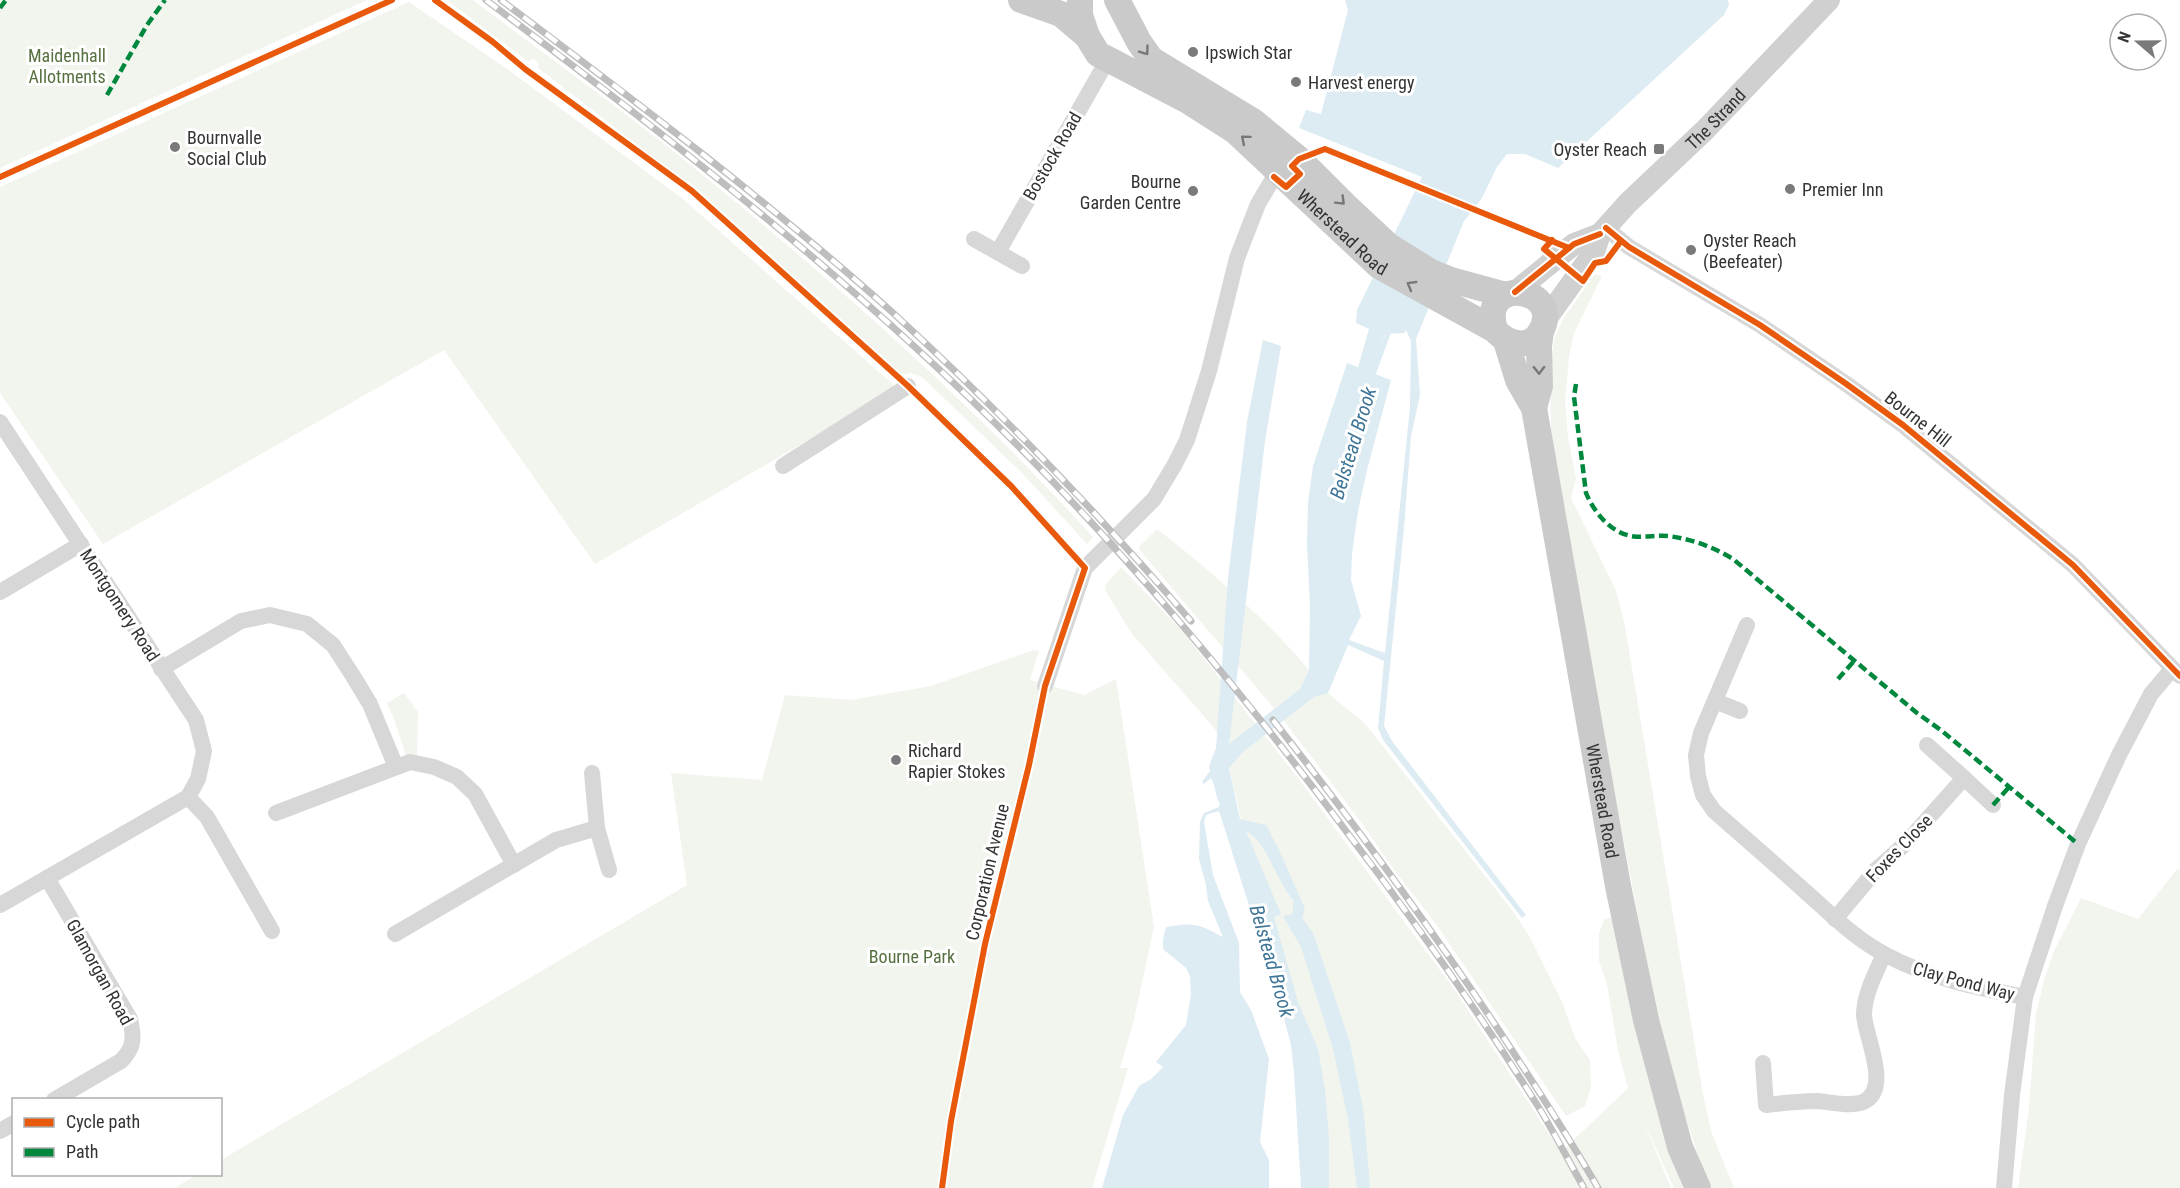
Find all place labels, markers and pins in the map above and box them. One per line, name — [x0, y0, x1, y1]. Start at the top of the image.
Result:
place label: Ipswich Star — [1205, 42, 1293, 63]
marker: Ipswich Star — [1186, 45, 1200, 59]
place label: Harvest energy — [1308, 72, 1415, 93]
marker: Harvest energy — [1289, 75, 1303, 89]
place label: Bournvalle Social Club — [187, 127, 267, 169]
place label: Oyster Reach — [1553, 139, 1647, 160]
marker: Bournvalle Social Club — [168, 140, 182, 154]
marker: Oyster Reach — [1652, 142, 1666, 156]
place label: Bourne Garden Centre — [1080, 171, 1181, 213]
place label: Premier Inn — [1802, 179, 1883, 200]
marker: Premier Inn — [1783, 182, 1797, 196]
marker: Bourne Garden Centre — [1186, 184, 1200, 198]
place label: Oyster Reach (Beefeater) — [1703, 230, 1797, 273]
marker: Oyster Reach (Beefeater) — [1684, 243, 1698, 257]
place label: Richard Rapier Stokes — [908, 740, 1005, 782]
marker: Richard Rapier Stokes — [889, 753, 903, 767]

